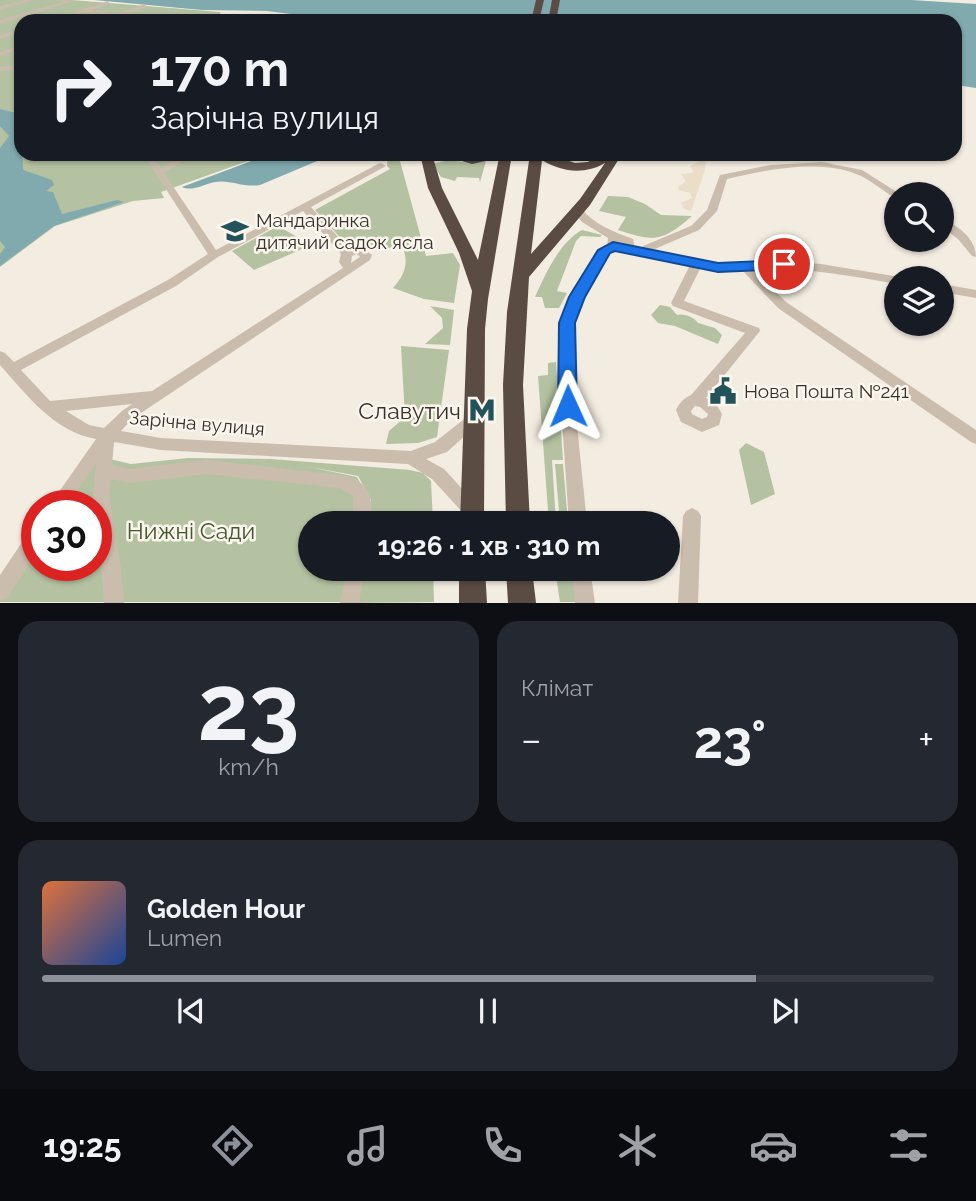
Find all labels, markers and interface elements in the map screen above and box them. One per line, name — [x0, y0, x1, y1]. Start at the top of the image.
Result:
text: 170 m — [150, 40, 289, 97]
icon: right — [35, 42, 126, 133]
text: Зарічна вулиця — [150, 99, 379, 136]
map controls — [884, 182, 954, 336]
button: search — [884, 182, 954, 252]
place label: Мандаринка дитячий садок ясла — [256, 209, 434, 253]
school or university icon: Мандаринка дитячий садок ясла — [220, 216, 250, 246]
pin — [754, 234, 814, 294]
icon: arrive — [765, 245, 803, 283]
button: layers — [884, 266, 954, 336]
position arrow — [531, 369, 605, 443]
public building icon: Нова Пошта №241 — [708, 376, 738, 406]
place label: Нова Пошта №241 — [744, 380, 909, 402]
metro station icon: Славутич — [467, 395, 497, 425]
place label: Славутич — [358, 397, 461, 424]
street label: Зарічна вулиця — [128, 406, 266, 440]
speed limit sign: 30 — [21, 490, 112, 581]
park label: Нижні Сади — [127, 517, 255, 544]
text: 19:26 · 1 хв · 310 m — [377, 531, 601, 561]
text: 23 — [197, 654, 300, 761]
text: Клімат — [521, 674, 593, 701]
text: 23° — [694, 709, 766, 770]
text: − — [521, 717, 541, 762]
text: + — [918, 717, 934, 762]
text: km/h — [218, 753, 279, 780]
text: Golden Hour — [147, 894, 305, 924]
text: Lumen — [147, 924, 222, 951]
icon: previous — [172, 992, 210, 1030]
icon: pause — [469, 992, 507, 1030]
icon: next — [766, 992, 804, 1030]
icon: directions — [208, 1121, 257, 1170]
icon: music — [343, 1121, 392, 1170]
icon: phone — [478, 1121, 527, 1170]
icon: climate — [613, 1121, 662, 1170]
icon: car — [749, 1121, 798, 1170]
icon: filters — [884, 1121, 933, 1170]
text: 19:25 — [43, 1127, 121, 1164]

